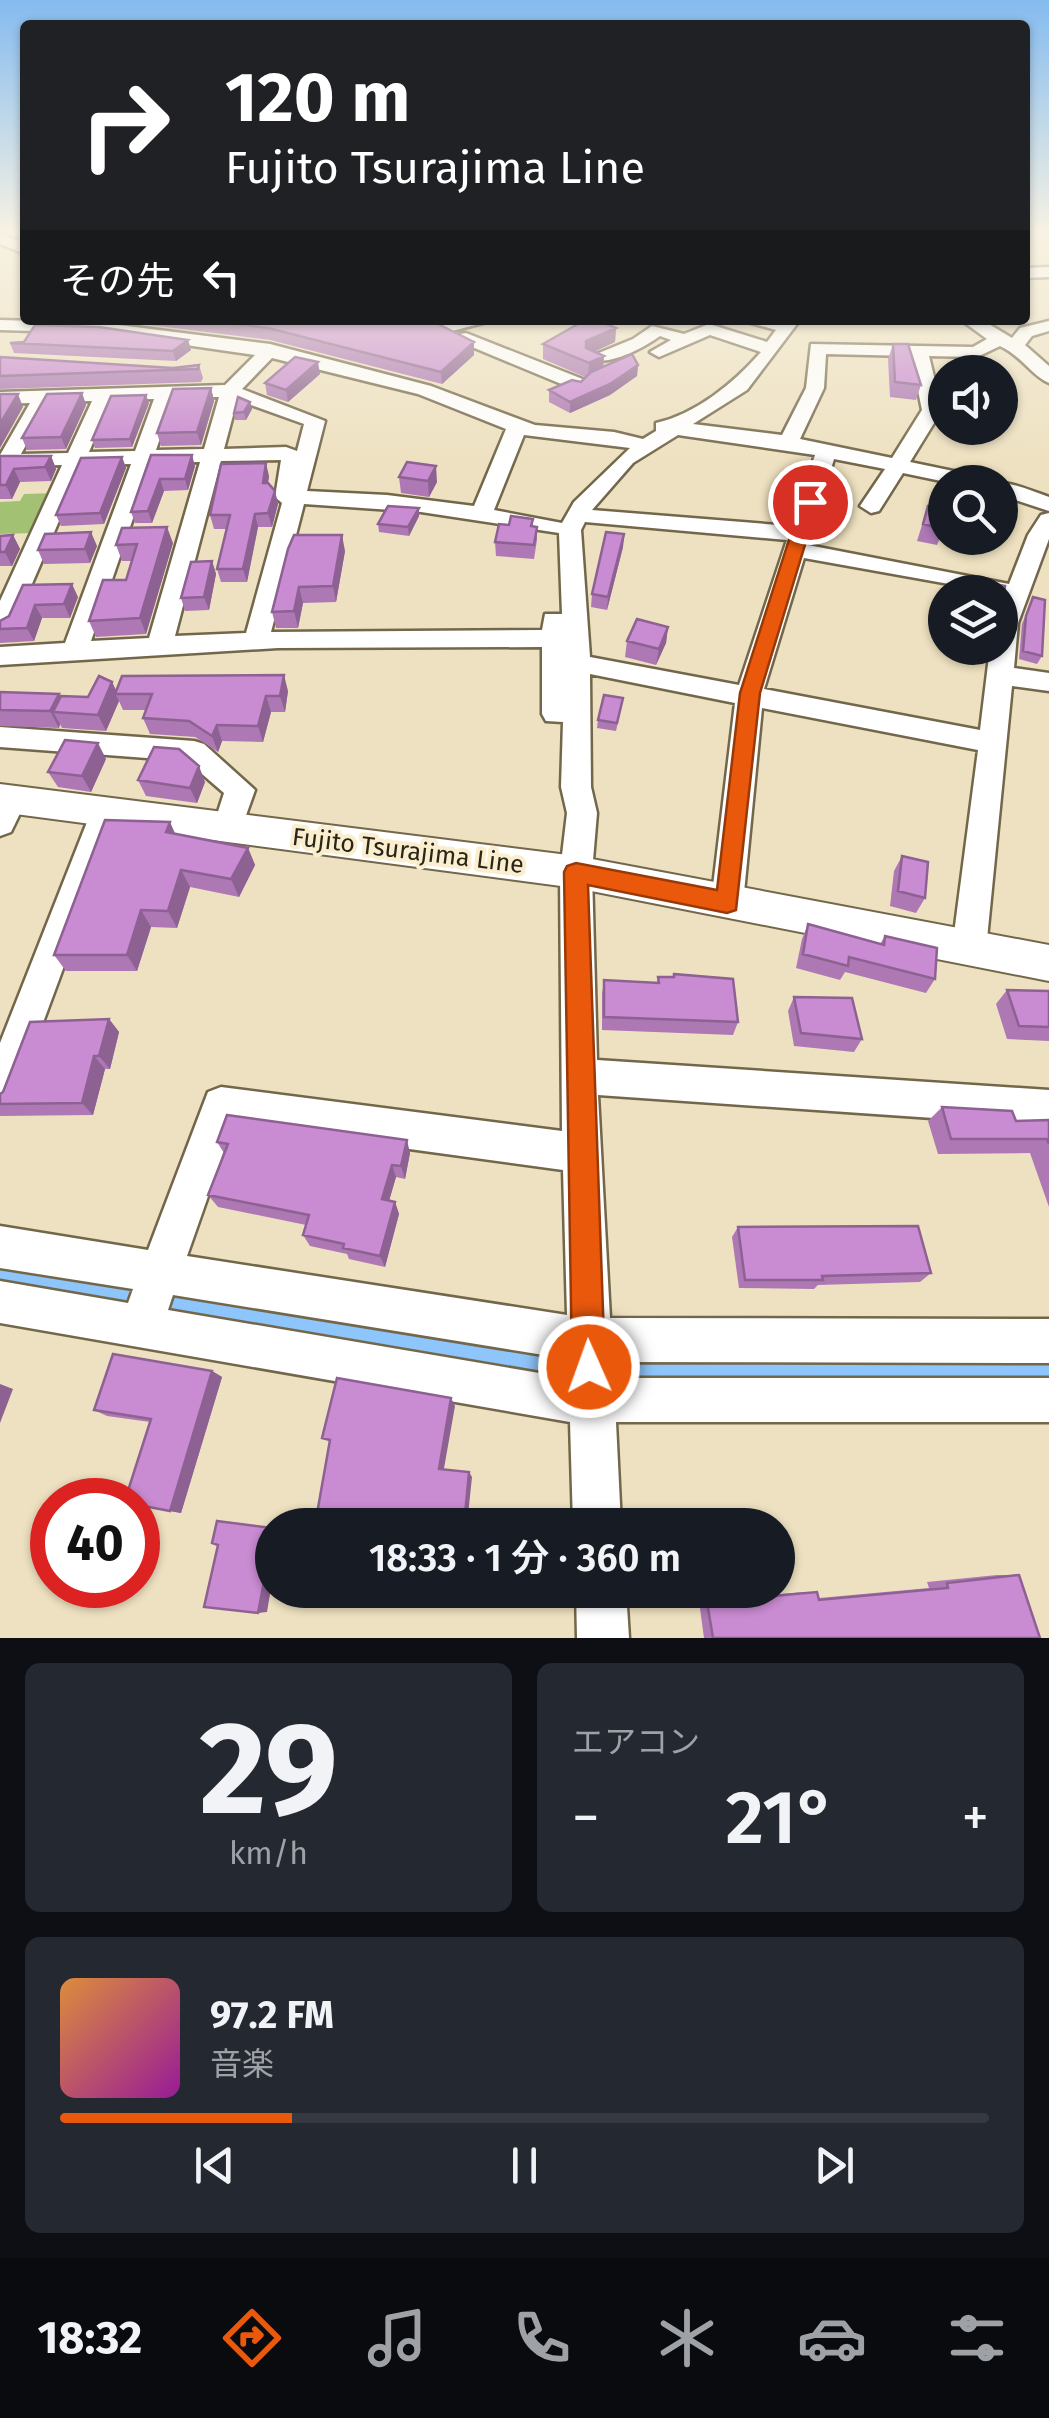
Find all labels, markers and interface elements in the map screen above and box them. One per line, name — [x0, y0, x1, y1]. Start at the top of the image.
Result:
text: 120 m — [225, 56, 410, 140]
icon: right — [60, 60, 190, 190]
text: Fujito Tsurajima Line — [225, 141, 645, 195]
icon: left — [194, 250, 249, 305]
text: その先 — [60, 258, 174, 304]
map controls — [928, 355, 1018, 665]
button: sound — [928, 355, 1018, 445]
pin — [768, 460, 853, 545]
button: search — [928, 465, 1018, 555]
icon: arrive — [783, 475, 838, 530]
button: layers — [928, 575, 1018, 665]
street label: Fujito Tsurajima Line — [290, 822, 526, 880]
position arrow — [537, 1315, 641, 1419]
speed limit sign: 40 — [30, 1478, 160, 1608]
text: 18:33 · 1 分 · 360 m — [369, 1535, 681, 1581]
text: 29 — [199, 1691, 338, 1847]
text: エアコン — [572, 1723, 700, 1761]
text: 21° — [726, 1773, 836, 1863]
text: − — [572, 1785, 600, 1851]
text: + — [962, 1785, 989, 1851]
text: km/h — [229, 1834, 308, 1872]
text: 97.2 FM — [210, 1992, 334, 2038]
text: 音楽 — [210, 2045, 274, 2083]
icon: previous — [187, 2138, 242, 2193]
icon: pause — [497, 2138, 552, 2193]
icon: next — [807, 2138, 862, 2193]
icon: directions — [217, 2303, 287, 2373]
icon: music — [362, 2303, 432, 2373]
icon: phone — [507, 2303, 577, 2373]
icon: climate — [652, 2303, 722, 2373]
icon: car — [797, 2303, 867, 2373]
icon: filters — [942, 2303, 1012, 2373]
text: 18:32 — [37, 2311, 142, 2365]

